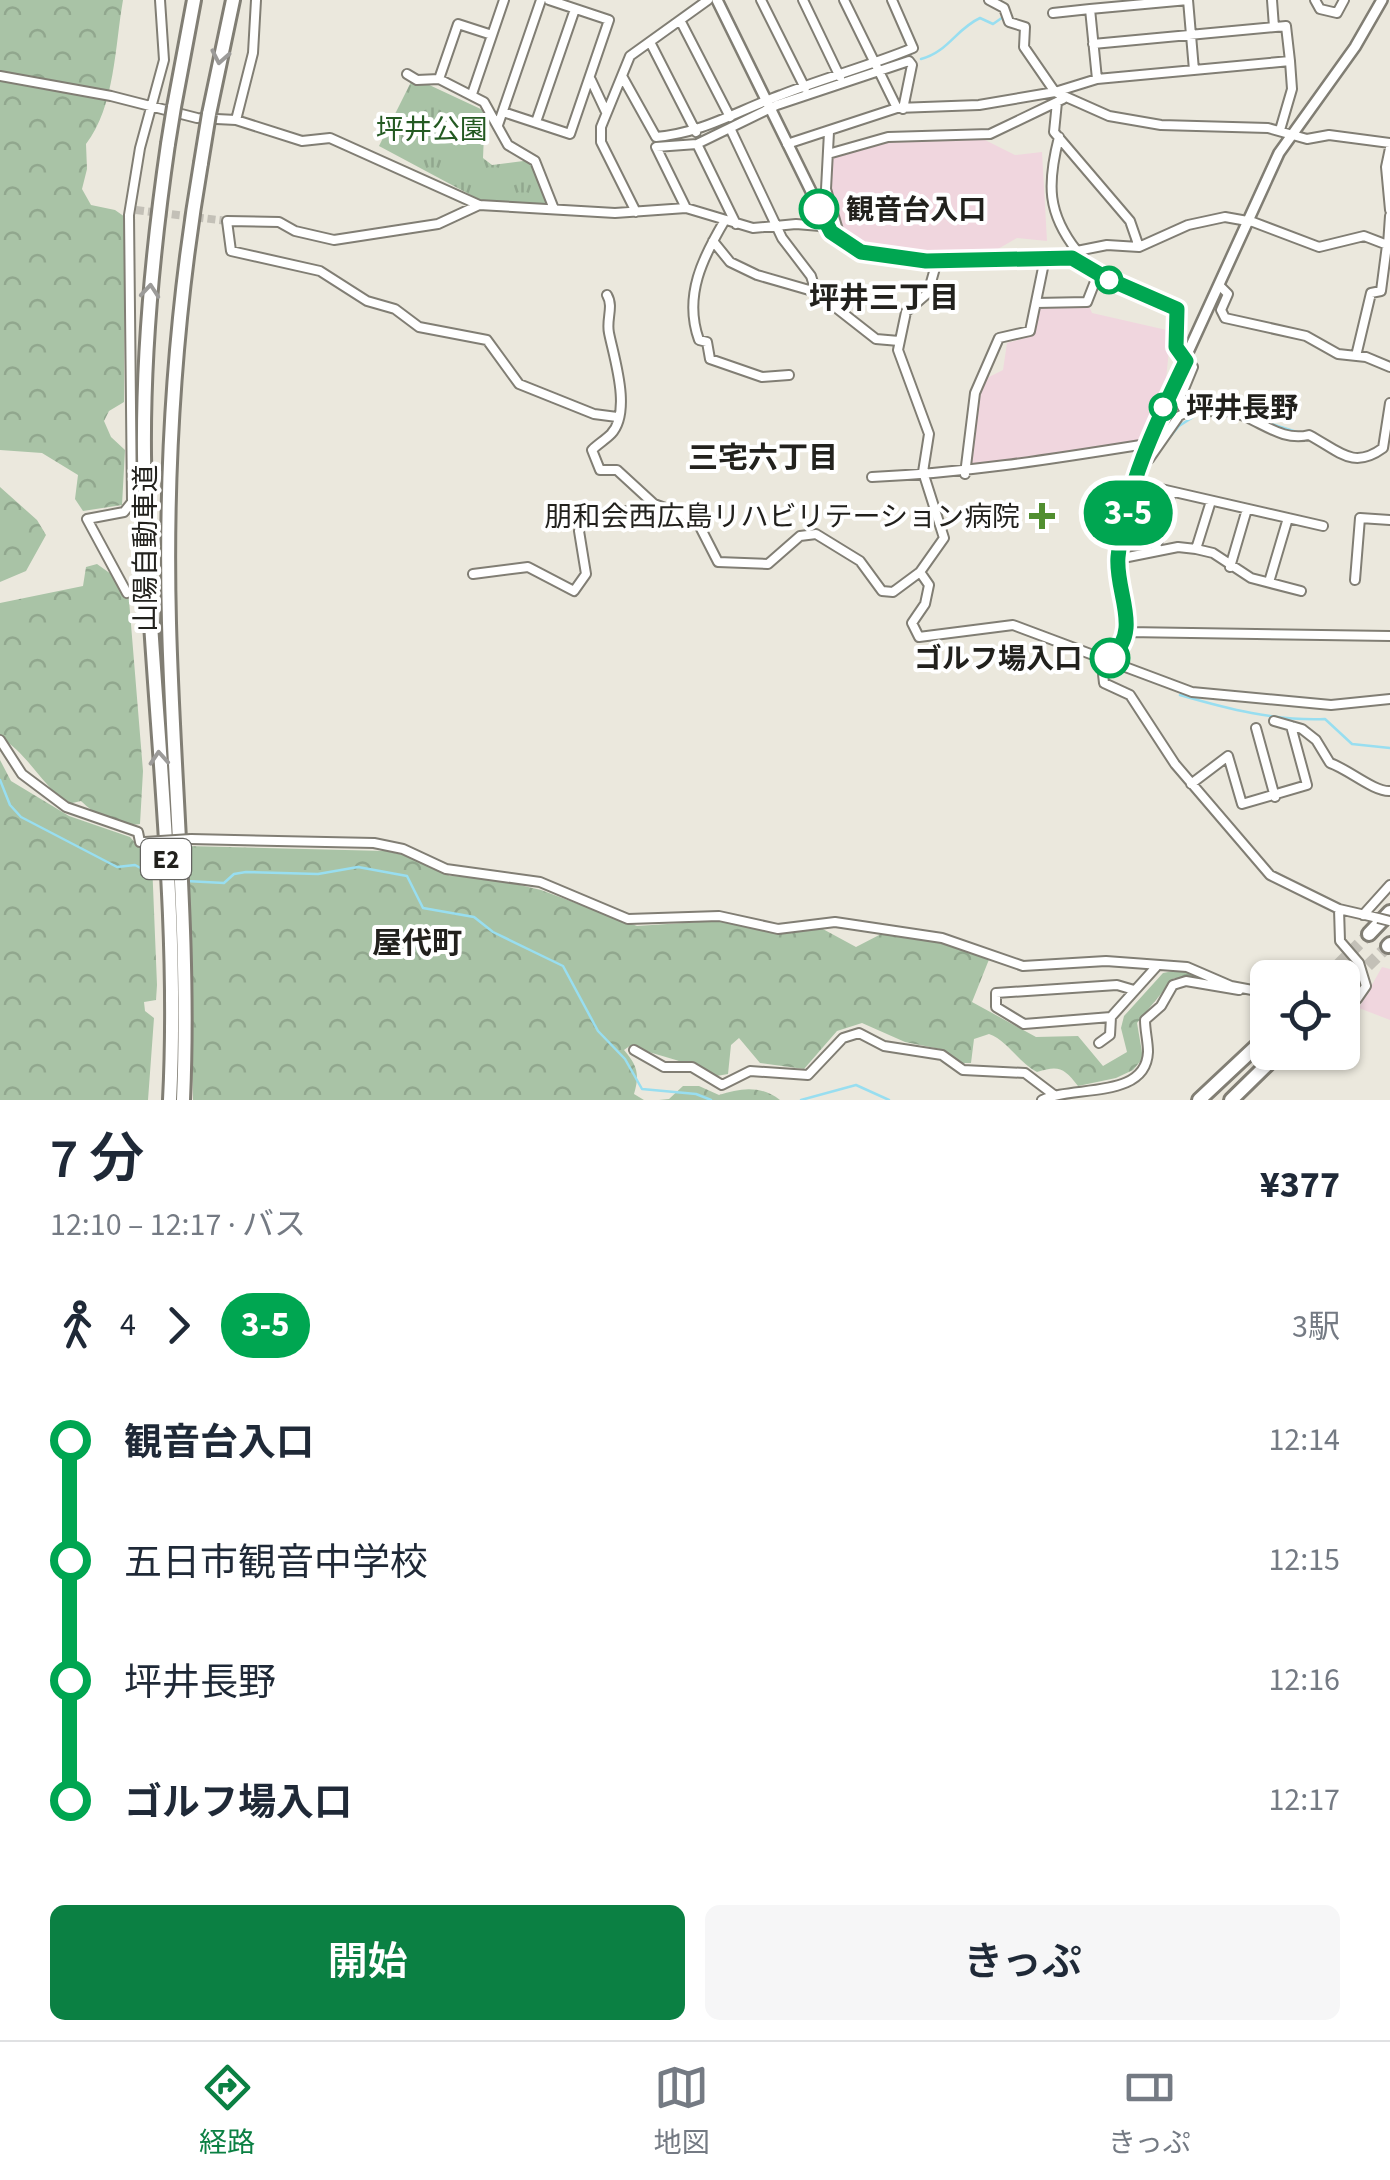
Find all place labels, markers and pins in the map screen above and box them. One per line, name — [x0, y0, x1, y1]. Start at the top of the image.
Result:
marker: 観音台入口 — [800, 190, 838, 228]
place label: 観音台入口 — [846, 190, 986, 230]
unlabelled marker — [1096, 267, 1122, 293]
place label: 坪井長野 — [1186, 388, 1298, 428]
marker: 坪井長野 — [1150, 394, 1176, 420]
place label: 朋和会西広島リハビリテーション病院 — [545, 497, 1020, 537]
marker: 朋和会西広島リハビリテーション病院 — [1029, 503, 1055, 529]
place label: ゴルフ場入口 — [914, 639, 1082, 679]
marker: ゴルフ場入口 — [1091, 639, 1129, 677]

